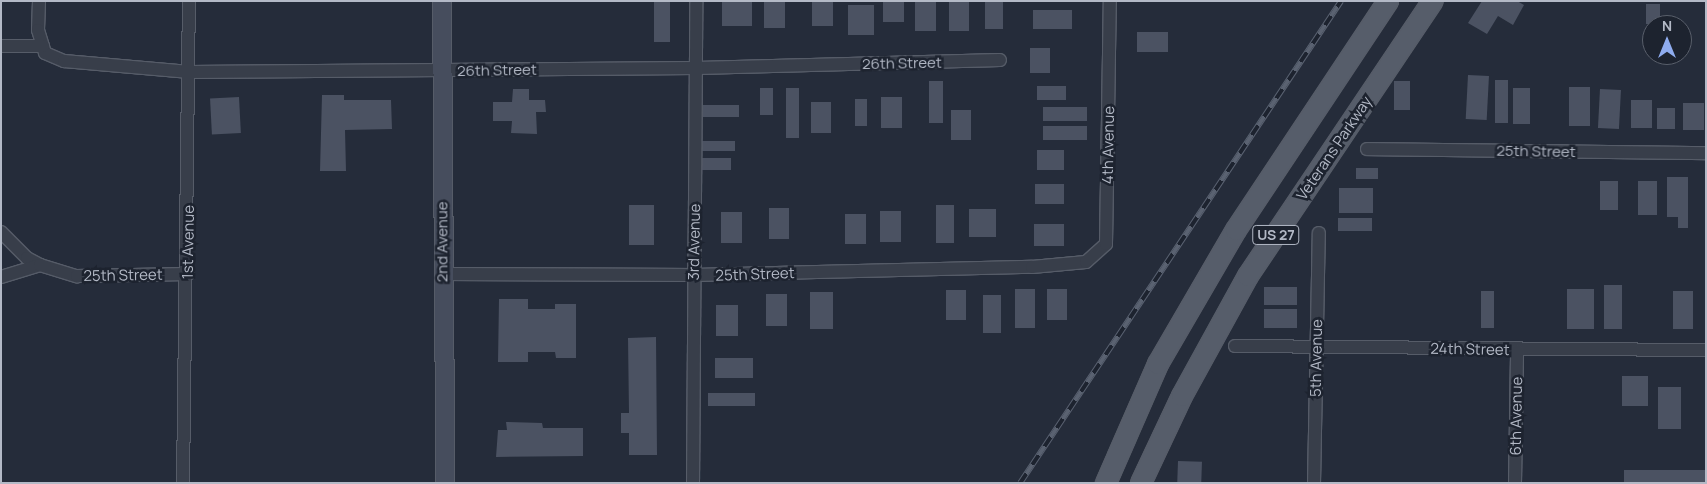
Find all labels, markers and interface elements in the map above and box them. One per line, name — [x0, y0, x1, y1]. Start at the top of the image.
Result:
north arrow — [1642, 15, 1692, 65]
text: N — [1662, 16, 1672, 35]
street label: 26th Street — [862, 53, 942, 73]
street label: 26th Street — [457, 60, 537, 80]
street label: Veterans Parkway — [1293, 93, 1375, 203]
street label: 4th Avenue — [1098, 106, 1118, 184]
street label: 25th Street — [1496, 141, 1576, 161]
street label: 2nd Avenue — [433, 202, 451, 282]
street label: 3rd Avenue — [684, 203, 704, 281]
street label: 1st Avenue — [178, 205, 198, 279]
road number: US 27 — [1252, 224, 1300, 246]
street label: 25th Street — [715, 264, 795, 284]
street label: 25th Street — [83, 265, 163, 285]
street label: 5th Avenue — [1306, 319, 1326, 397]
street label: 24th Street — [1430, 339, 1510, 359]
street label: 6th Avenue — [1506, 377, 1526, 455]

